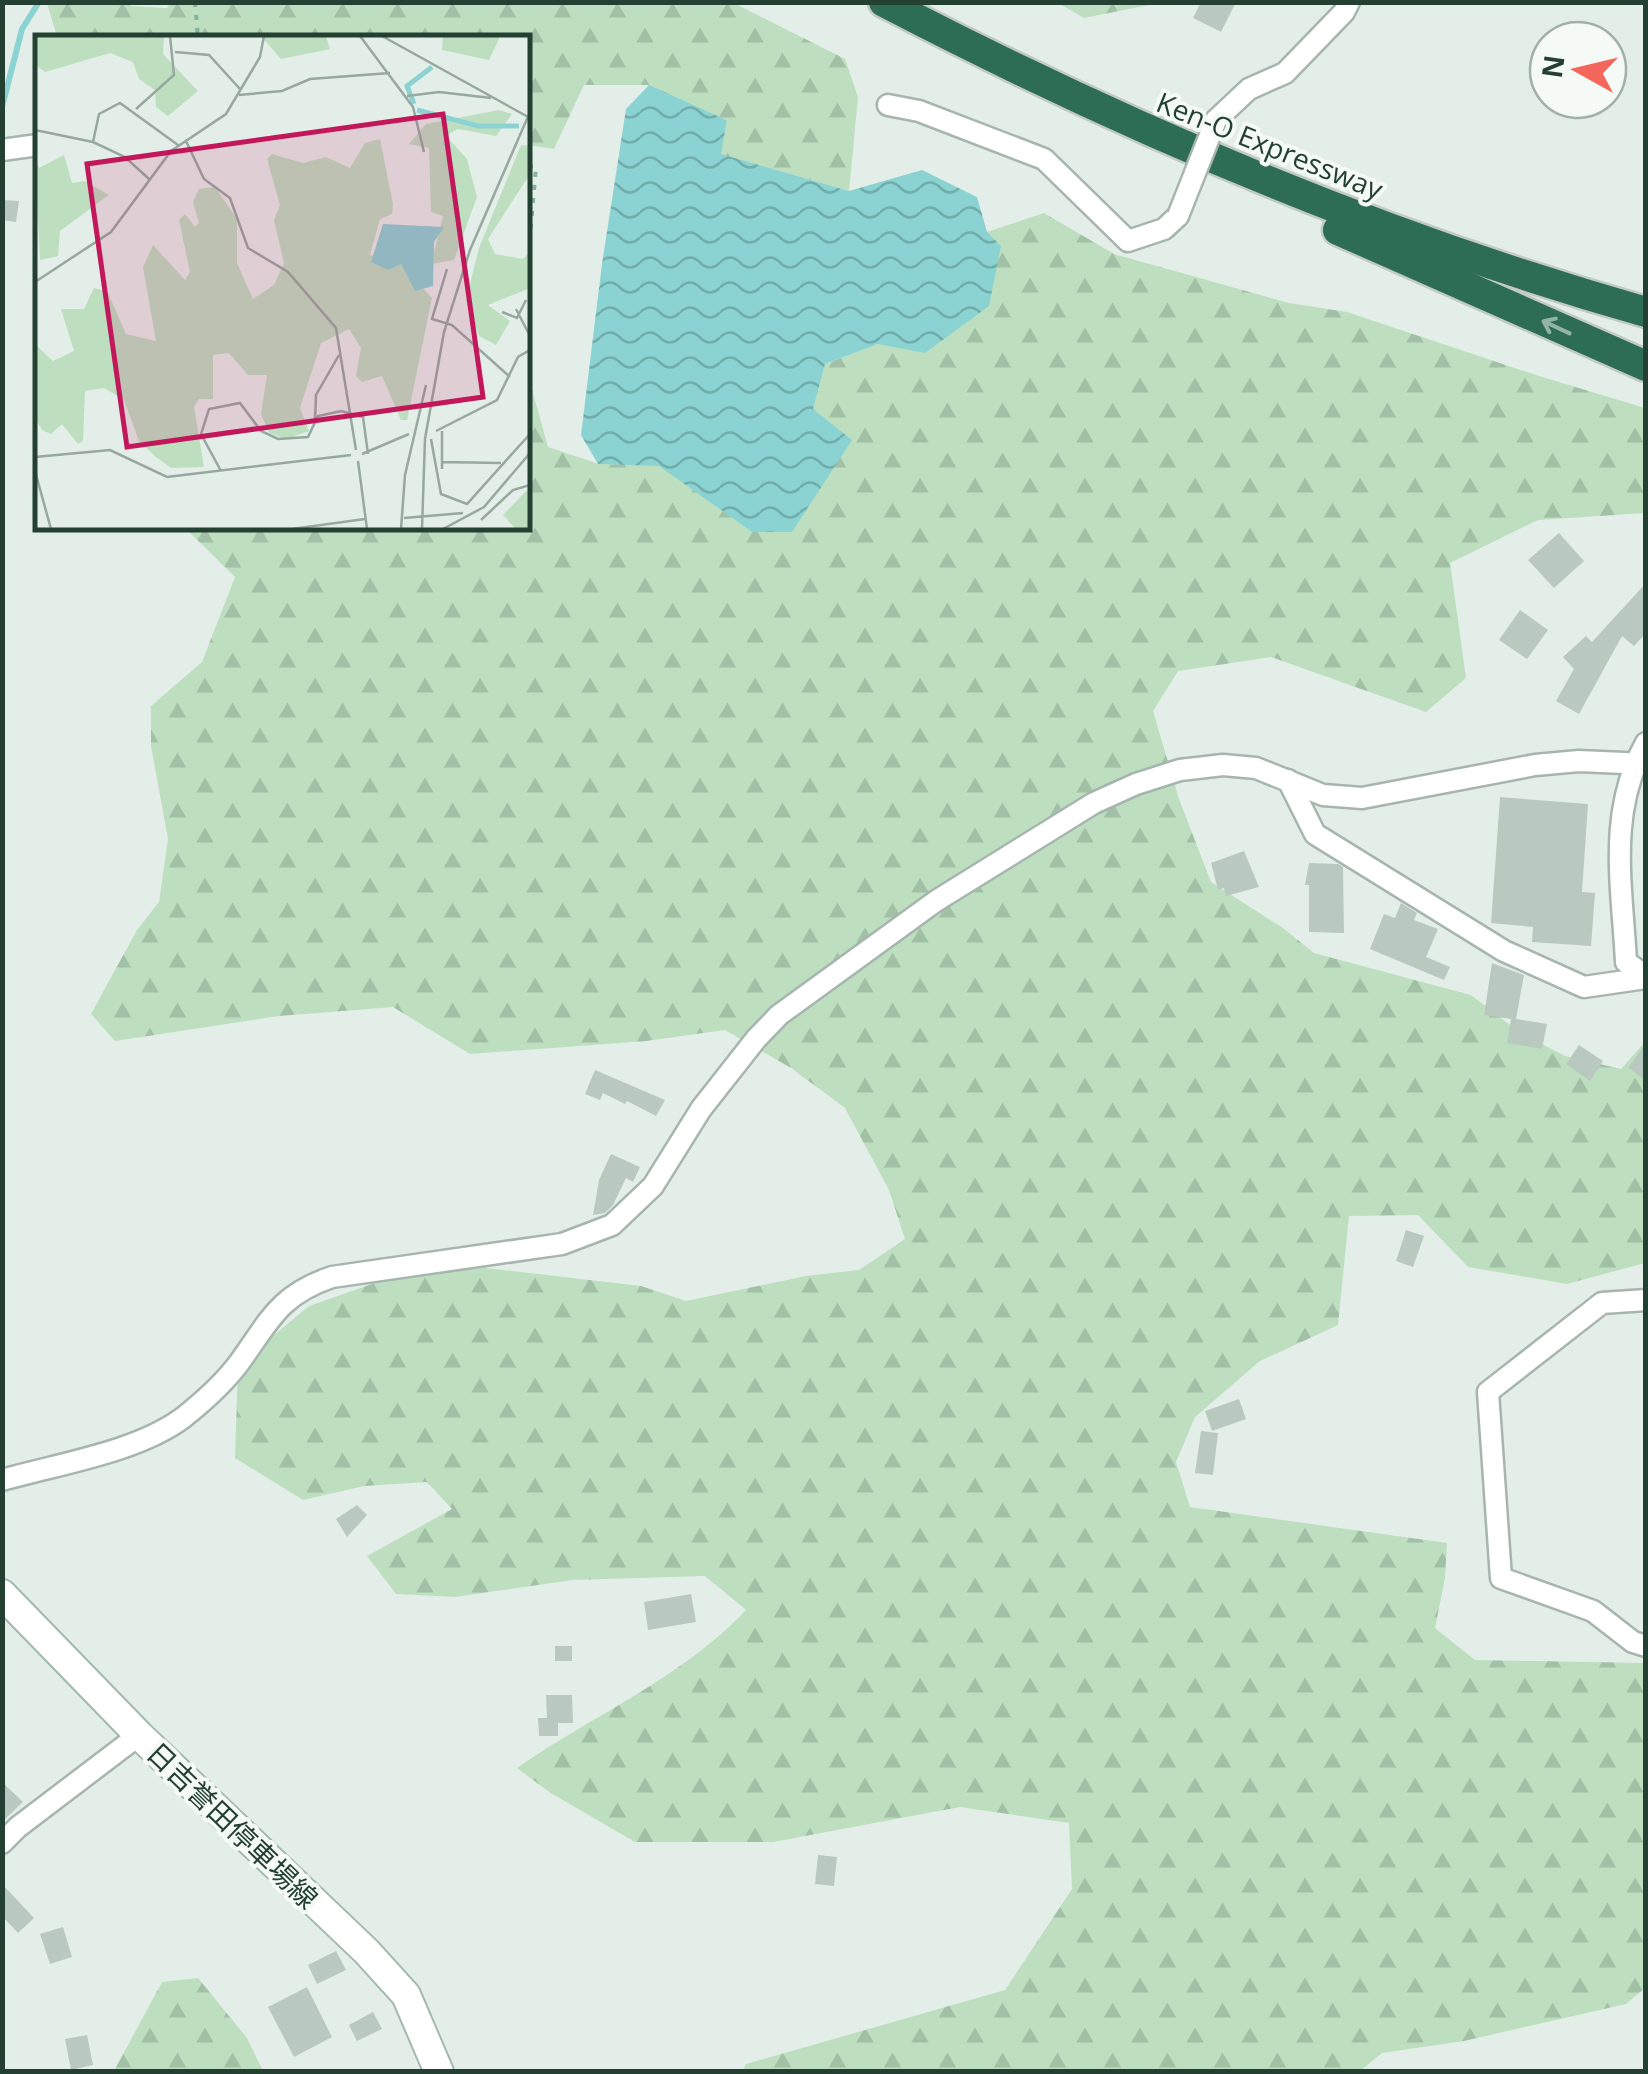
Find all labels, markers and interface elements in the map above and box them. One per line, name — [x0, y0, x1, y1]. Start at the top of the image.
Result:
north arrow — [1528, 20, 1628, 120]
inset map — [35, 35, 530, 530]
text: N — [1532, 52, 1573, 80]
street label: Ken-O Expressway — [1151, 82, 1390, 208]
one-way arrow — [1542, 317, 1572, 336]
street label: 日吉誉田停車場線 — [139, 1734, 327, 1916]

